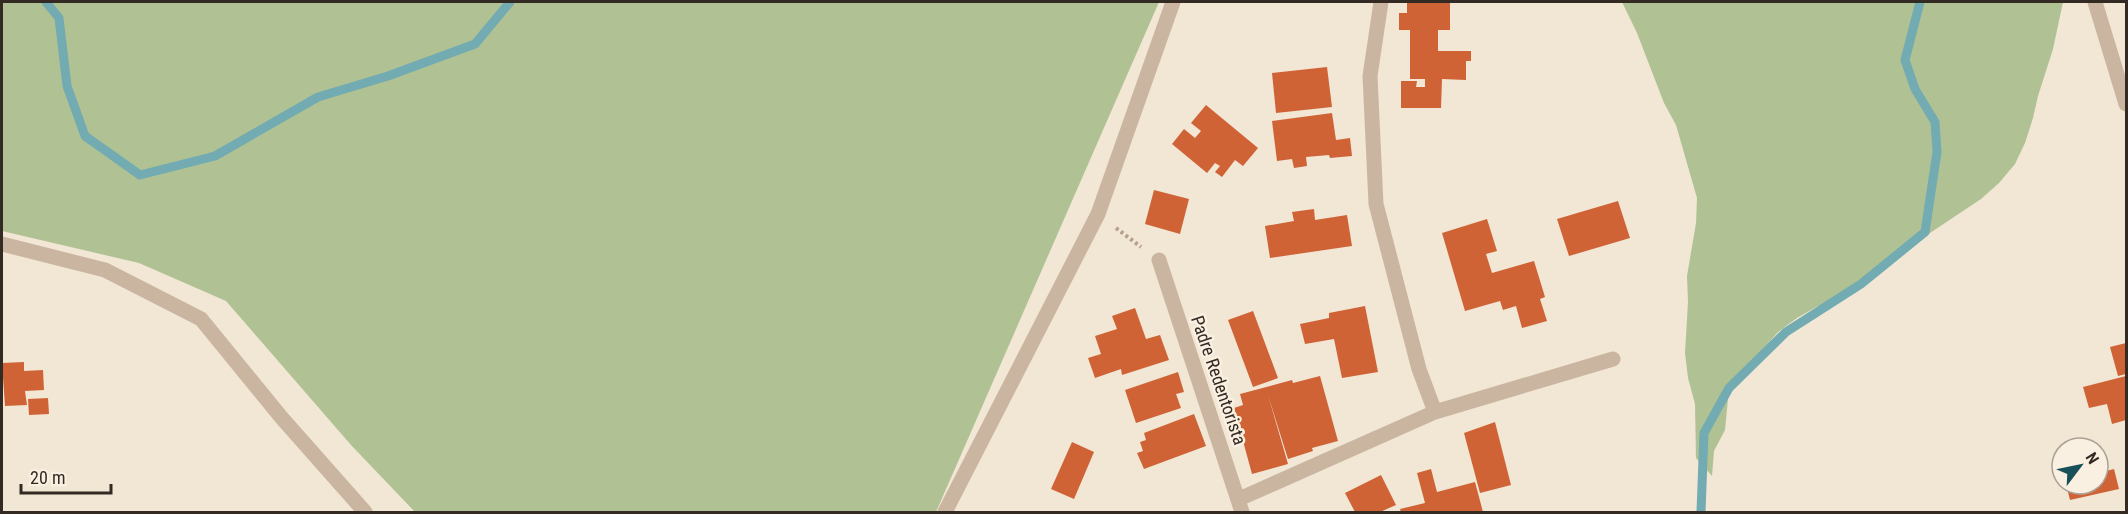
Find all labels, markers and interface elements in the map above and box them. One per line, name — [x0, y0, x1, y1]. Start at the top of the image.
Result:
street label: Padre Redentorista — [1187, 313, 1251, 447]
north arrow — [2050, 436, 2110, 496]
text: N — [2082, 449, 2103, 468]
scale bar — [21, 457, 111, 495]
text: 20 m — [30, 467, 65, 488]

